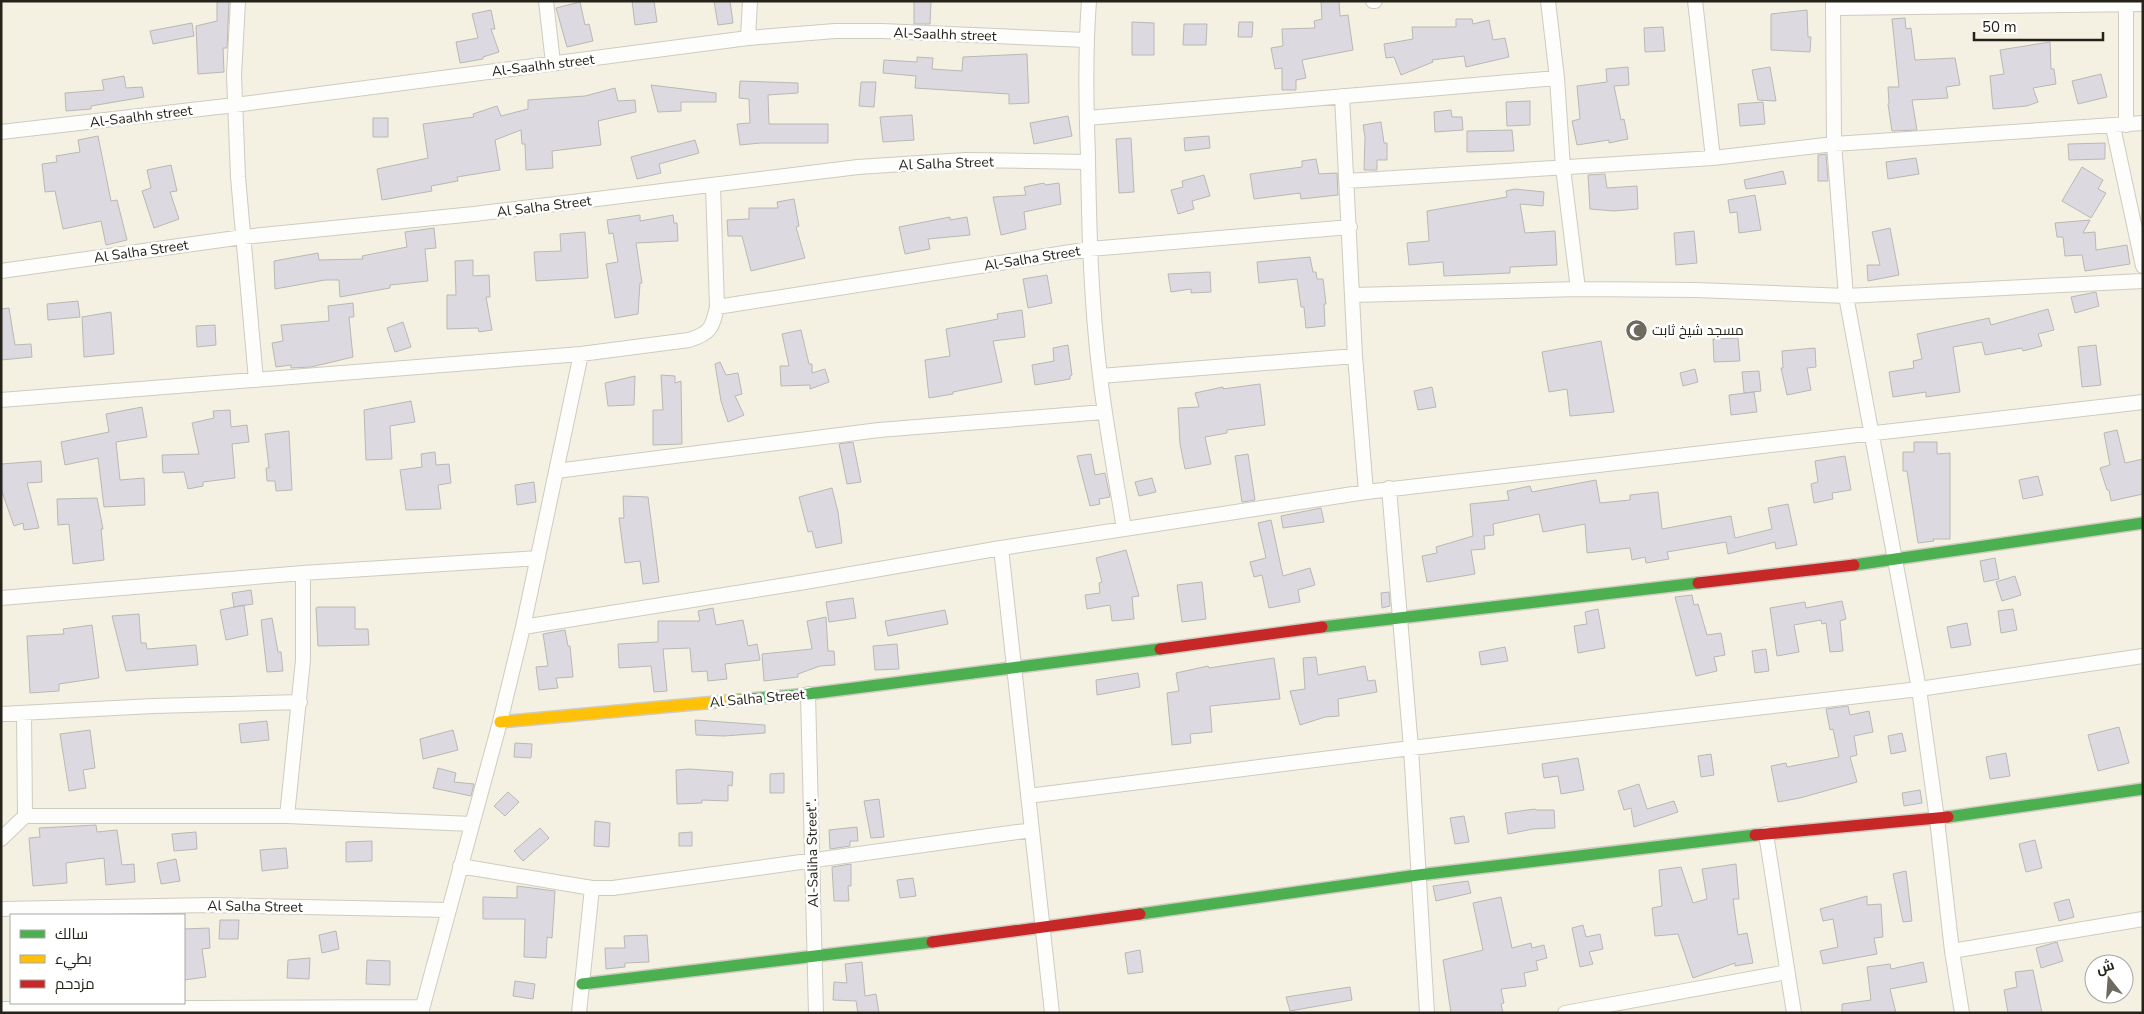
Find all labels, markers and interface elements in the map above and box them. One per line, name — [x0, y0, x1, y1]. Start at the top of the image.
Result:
scale bar — [1974, 10, 2103, 42]
text: 50 m — [1982, 17, 2017, 37]
street label: Al-Saalhh street — [893, 23, 997, 46]
street label: Al-Saalhh street — [491, 50, 596, 81]
street label: Al-Saalhh street — [89, 101, 194, 132]
street label: Al Salha Street — [898, 152, 994, 175]
street label: Al Salha Street — [496, 191, 593, 222]
street label: Al Salha Street — [93, 235, 190, 268]
street label: Al-Salha Street — [983, 241, 1082, 275]
mosque icon: مسجد شيخ ثابت — [1624, 318, 1648, 342]
place label: مسجد شيخ ثابت — [1652, 321, 1744, 340]
street label: Al Salha Street — [709, 685, 805, 712]
street label: Al-Saliha Street". — [802, 798, 823, 908]
street label: Al Salha Street — [207, 896, 303, 917]
legend — [10, 914, 185, 1004]
text: سالك — [55, 924, 88, 944]
text: بطيء — [55, 949, 92, 971]
north arrow — [2084, 954, 2134, 1004]
text: ش — [2094, 955, 2117, 979]
text: مزدحم — [55, 974, 95, 994]

